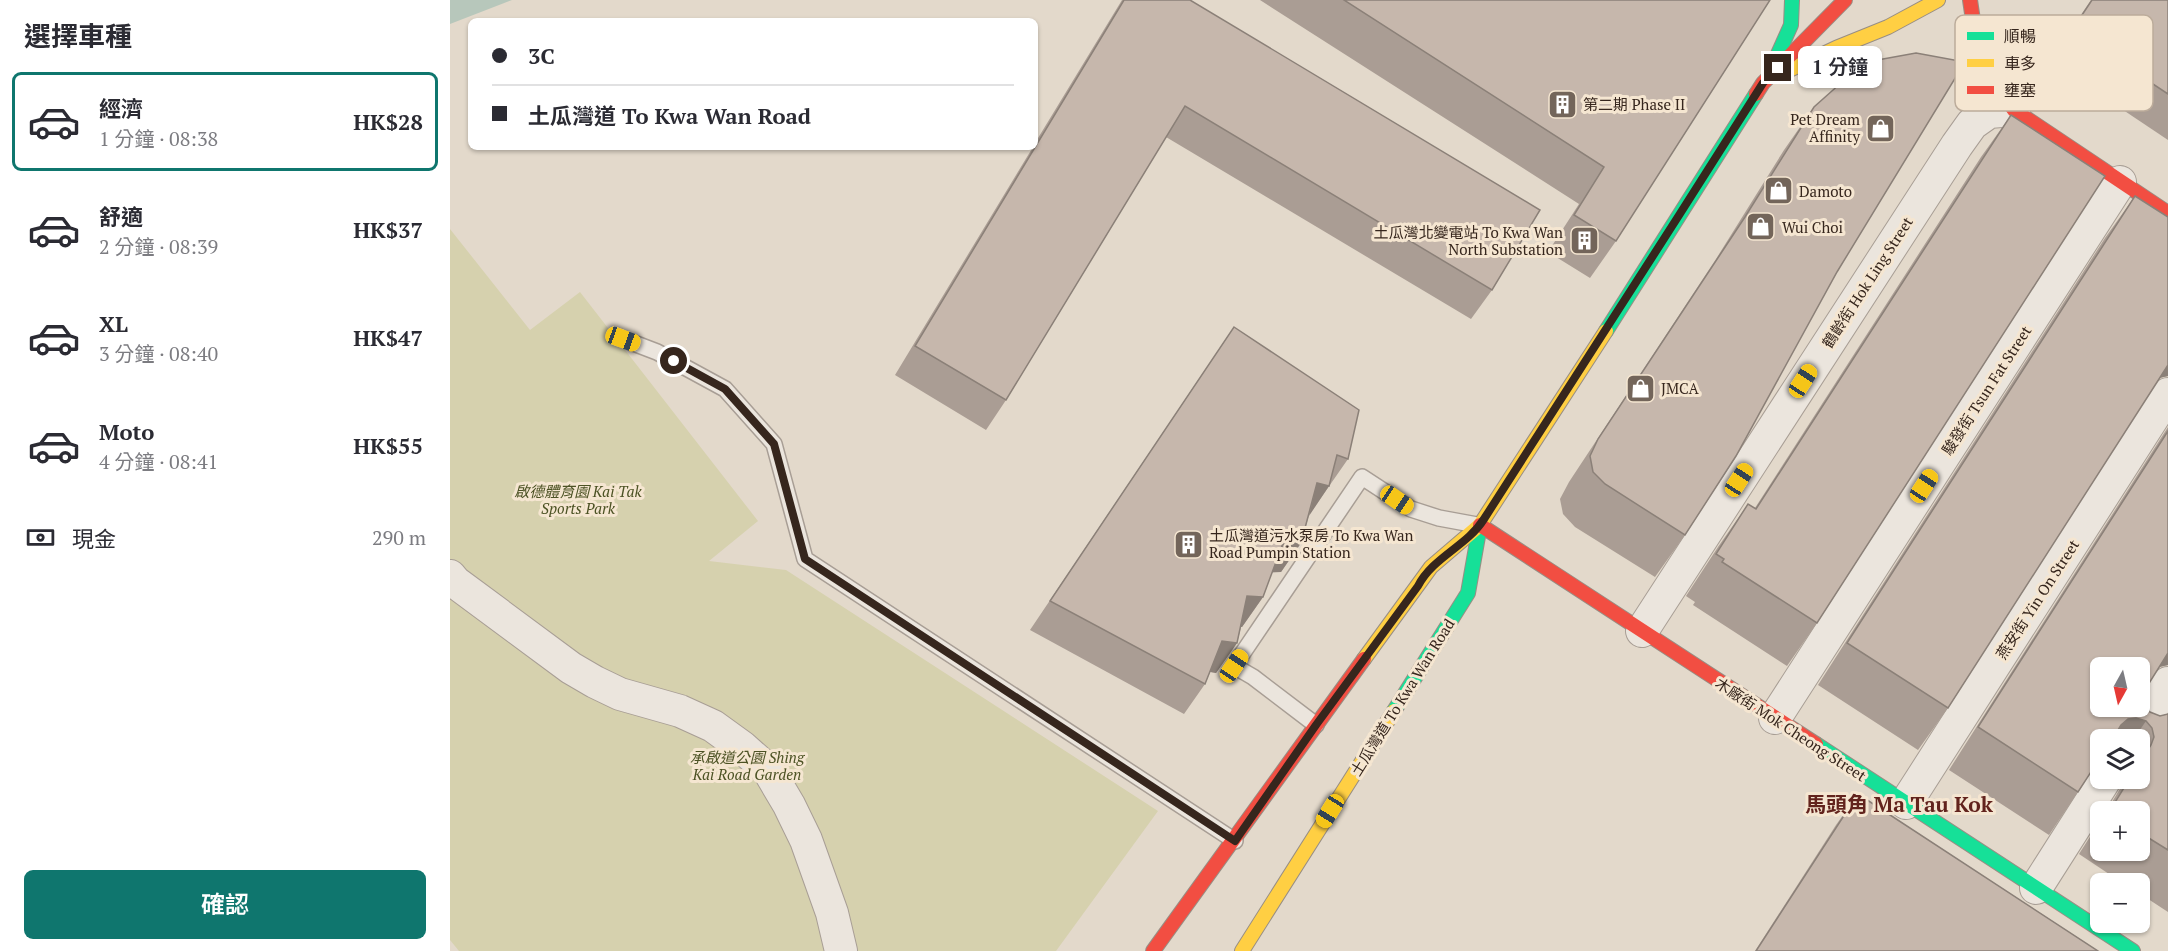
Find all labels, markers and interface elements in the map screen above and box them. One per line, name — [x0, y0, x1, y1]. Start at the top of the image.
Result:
legend — [1955, 15, 2153, 111]
text: 選擇車種 — [24, 18, 132, 54]
text: 順暢 — [2004, 25, 2036, 47]
text: 3C — [528, 41, 555, 70]
callout: 1 分鐘 — [1799, 47, 1883, 89]
text: 車多 — [2004, 52, 2036, 74]
text: 1 分鐘 — [1812, 53, 1868, 80]
route end — [1764, 54, 1791, 81]
text: 壅塞 — [2004, 79, 2036, 101]
building icon: 第二期 Phase II — [1546, 88, 1578, 120]
text: 經濟 — [99, 94, 143, 123]
place label: 第二期 Phase II — [1583, 94, 1685, 114]
icon: car — [27, 95, 81, 149]
text: 土瓜灣道 To Kwa Wan Road — [528, 101, 811, 130]
text: HK$28 — [353, 107, 423, 136]
place label: Pet Dream Affinity — [1790, 109, 1860, 146]
shop icon: Pet Dream Affinity — [1865, 112, 1897, 144]
text: 1 分鐘 · 08:38 — [99, 125, 218, 152]
shop icon: Damoto — [1762, 175, 1794, 207]
place label: Damoto — [1799, 181, 1852, 201]
text: 舒適 — [99, 202, 143, 231]
icon: car — [27, 203, 81, 257]
shop icon: Wui Choi — [1745, 211, 1777, 243]
street label: 鶴齡街 Hok Ling Street — [1817, 212, 1917, 351]
text: HK$37 — [353, 215, 423, 244]
place label: Wui Choi — [1782, 217, 1843, 237]
place label: 土瓜灣北變電站 To Kwa Wan North Substation — [1374, 222, 1563, 259]
building icon: 土瓜灣北變電站 To Kwa Wan North Substation — [1568, 225, 1600, 257]
text: 2 分鐘 · 08:39 — [99, 233, 218, 260]
text: XL — [99, 309, 128, 338]
icon: car — [27, 311, 81, 365]
street label: 駿發街 Tsun Fat Street — [1937, 321, 2035, 458]
text: HK$47 — [353, 323, 423, 352]
car — [603, 324, 643, 354]
text: 3 分鐘 · 08:40 — [99, 340, 218, 367]
route start — [660, 347, 687, 374]
car — [1786, 361, 1820, 401]
shop icon: JMCA — [1624, 372, 1656, 404]
place label: JMCA — [1661, 378, 1699, 398]
text: Moto — [99, 417, 154, 446]
icon: car — [27, 419, 81, 473]
text: HK$55 — [353, 431, 423, 460]
text: 4 分鐘 · 08:41 — [99, 448, 218, 475]
car — [1722, 460, 1756, 500]
car — [1907, 466, 1941, 506]
park label: 啟德體育園 Kai Tak Sports Park — [514, 481, 643, 518]
car — [1377, 482, 1417, 518]
icon: cash — [24, 521, 57, 554]
text: 現金 — [72, 524, 116, 553]
text: 290 m — [372, 524, 426, 551]
place label: 土瓜灣道污水泵房 To Kwa Wan Road Pumpin Station — [1209, 525, 1414, 562]
building icon: 土瓜灣道污水泵房 To Kwa Wan Road Pumpin Station — [1172, 528, 1204, 560]
street label: 燕安街 Yin On Street — [1991, 535, 2083, 663]
street label: 土瓜灣道 To Kwa Wan Road — [1345, 615, 1459, 779]
car — [1216, 646, 1252, 686]
north arrow — [2090, 657, 2150, 717]
map controls — [2090, 657, 2150, 933]
street label: 木廠街 Mok Cheong Street — [1712, 673, 1871, 786]
button: layers — [2090, 729, 2150, 789]
park label: 承啟道公園 Shing Kai Road Garden — [690, 747, 806, 784]
district label: 馬頭角 Ma Tau Kok — [1805, 790, 1994, 818]
car — [1313, 791, 1347, 831]
button: + — [2090, 801, 2150, 861]
button: 確認 — [24, 870, 426, 939]
button: − — [2090, 873, 2150, 933]

